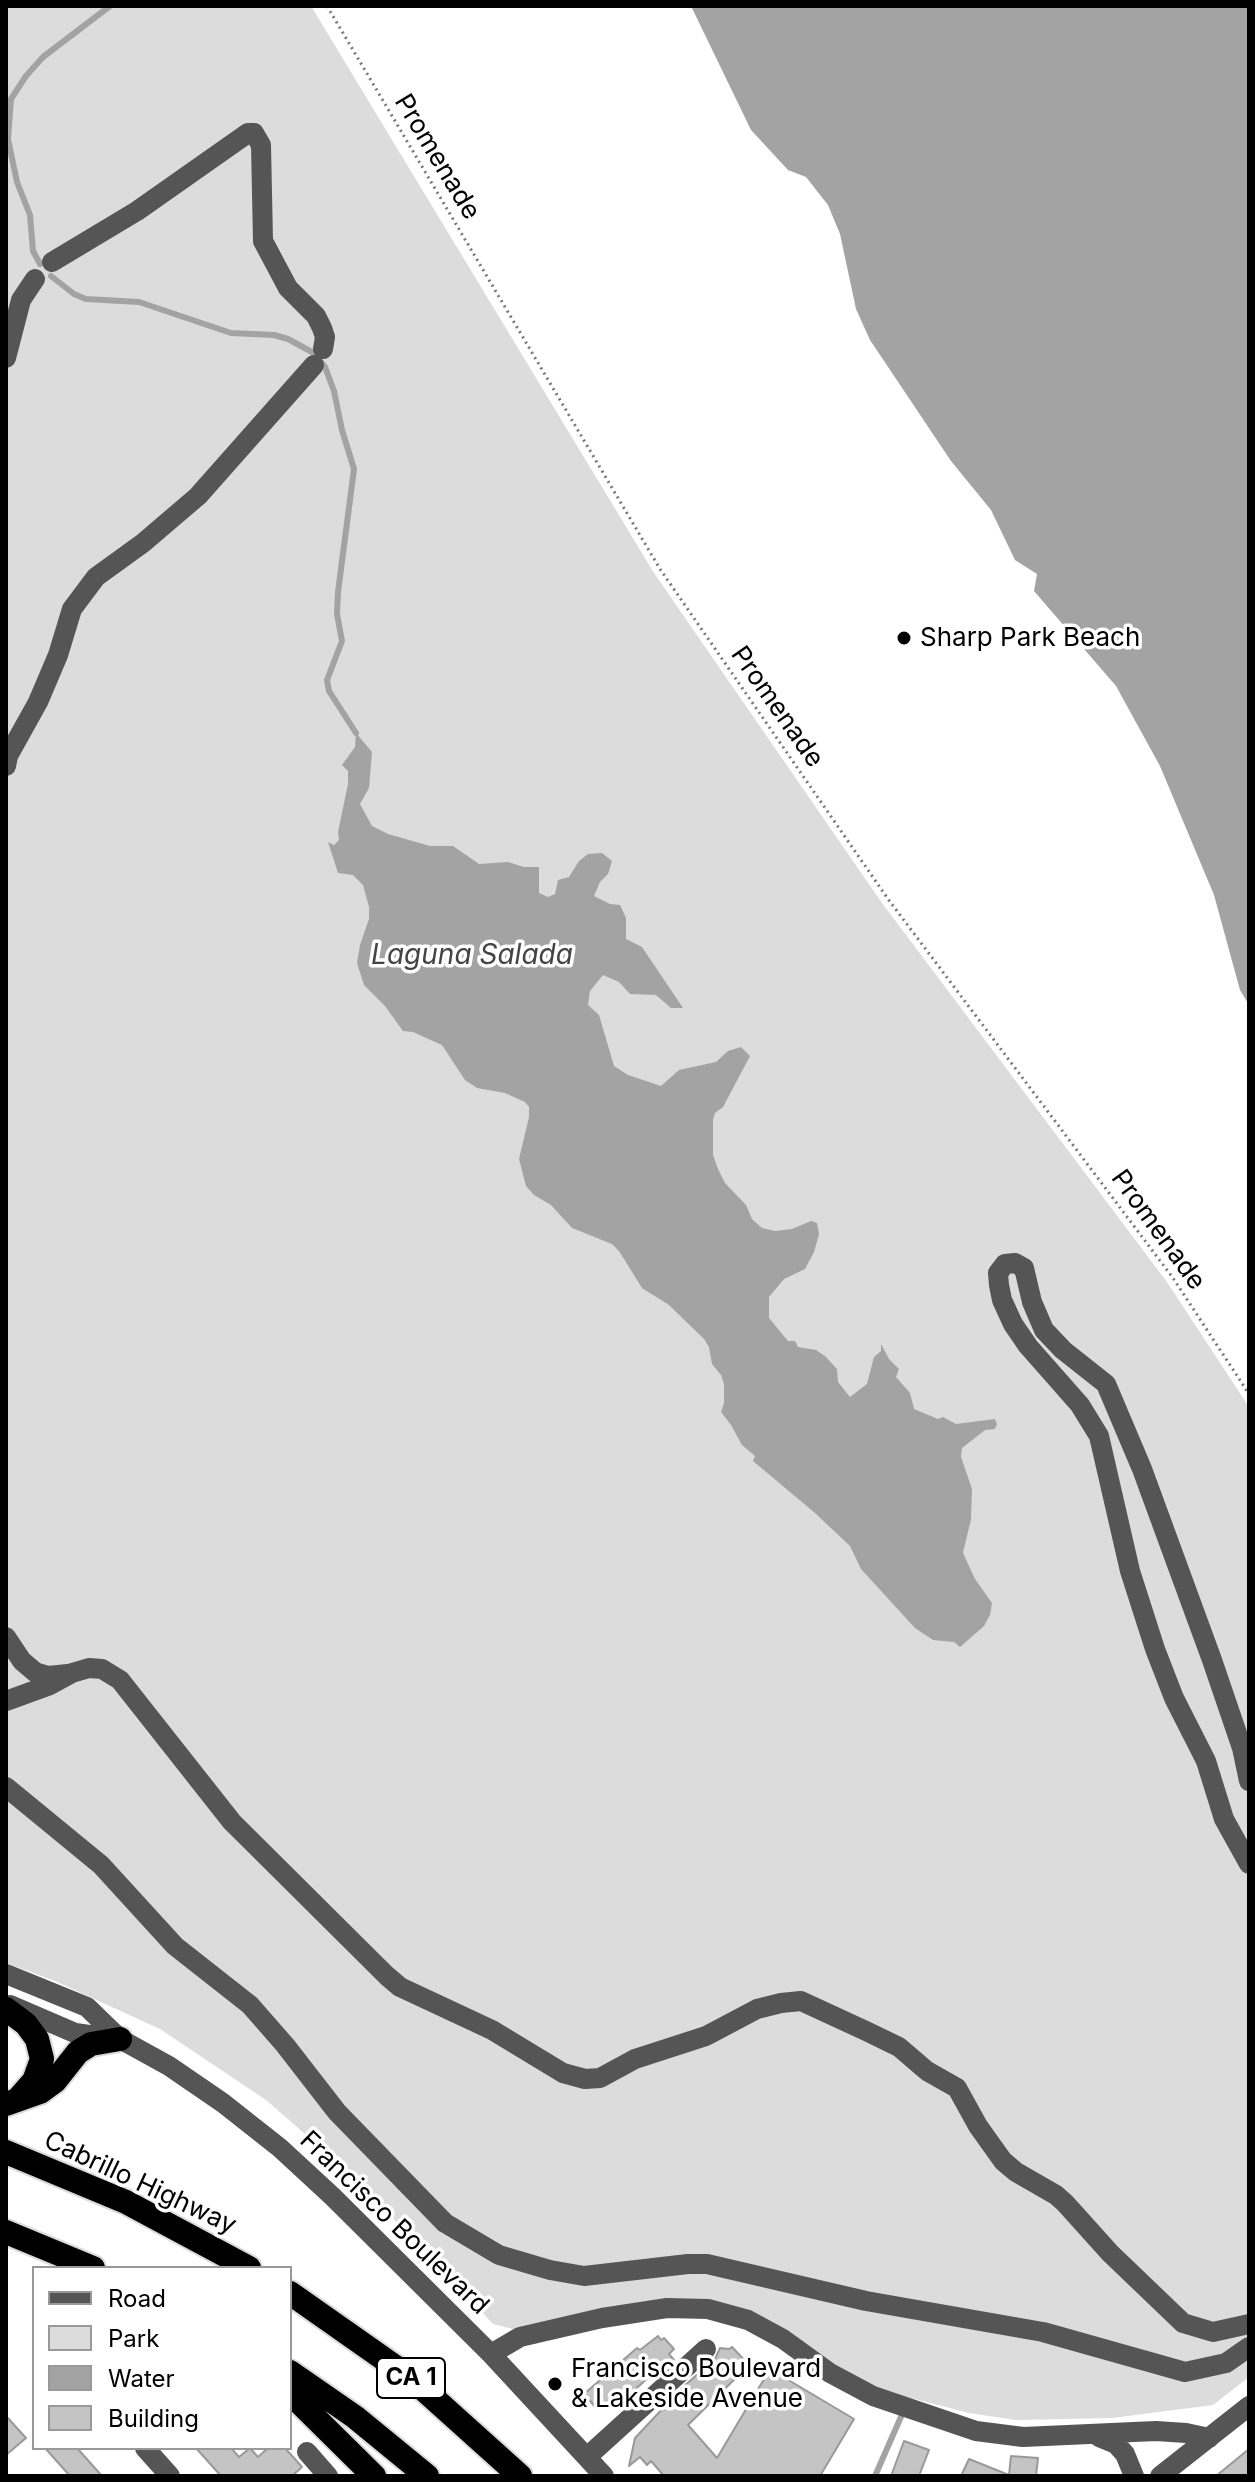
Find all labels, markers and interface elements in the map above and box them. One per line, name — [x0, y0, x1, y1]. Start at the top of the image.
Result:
street label: Promenade — [387, 89, 487, 225]
place label: Sharp Park Beach — [920, 622, 1140, 654]
marker: Sharp Park Beach — [895, 629, 913, 647]
street label: Promenade — [724, 640, 830, 774]
water label: Laguna Salada — [371, 939, 573, 973]
street label: Promenade — [1104, 1164, 1212, 1296]
street label: Cabrillo Highway — [39, 2125, 241, 2241]
street label: Francisco Boulevard — [293, 2125, 495, 2321]
legend — [32, 2266, 292, 2450]
text: Road — [108, 2284, 166, 2313]
text: Park — [108, 2324, 159, 2353]
place label: Francisco Boulevard & Lakeside Avenue — [571, 2353, 821, 2414]
road number: CA 1 — [377, 2358, 445, 2398]
text: Water — [108, 2364, 175, 2393]
marker: Francisco Boulevard & Lakeside Avenue — [546, 2375, 564, 2393]
text: Building — [108, 2404, 199, 2433]

